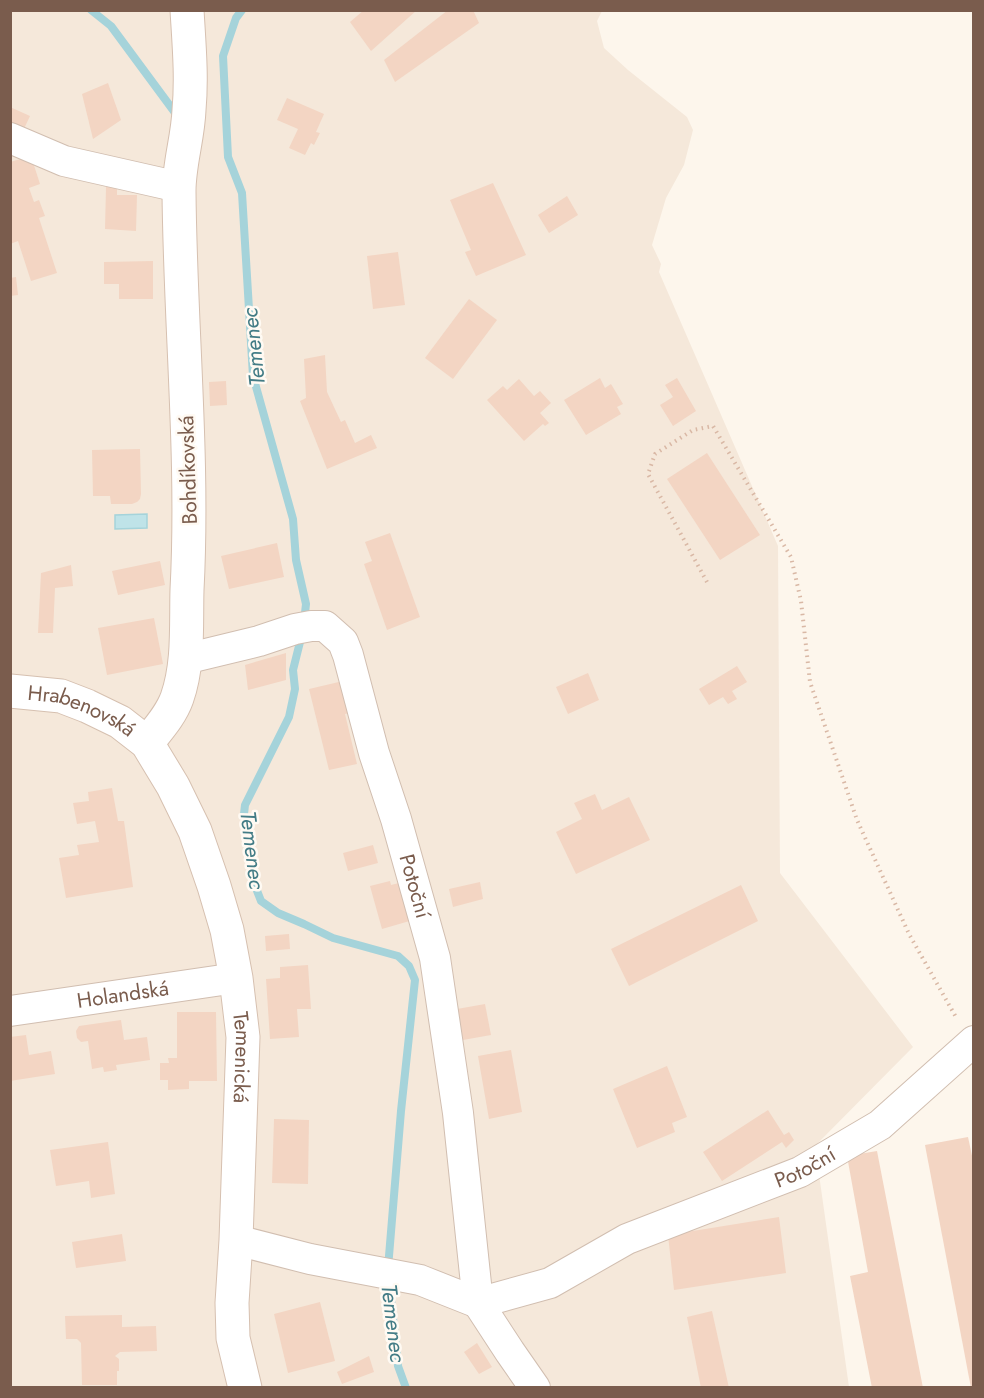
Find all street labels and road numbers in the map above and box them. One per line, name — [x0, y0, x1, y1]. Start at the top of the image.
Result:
street label: Bohdíkovská — [171, 415, 205, 525]
street label: Hrabenovská — [26, 678, 142, 744]
street label: Potoční — [392, 851, 439, 923]
street label: Holandská — [75, 973, 171, 1016]
street label: Temenická — [225, 1010, 258, 1104]
street label: Potoční — [770, 1139, 843, 1196]

